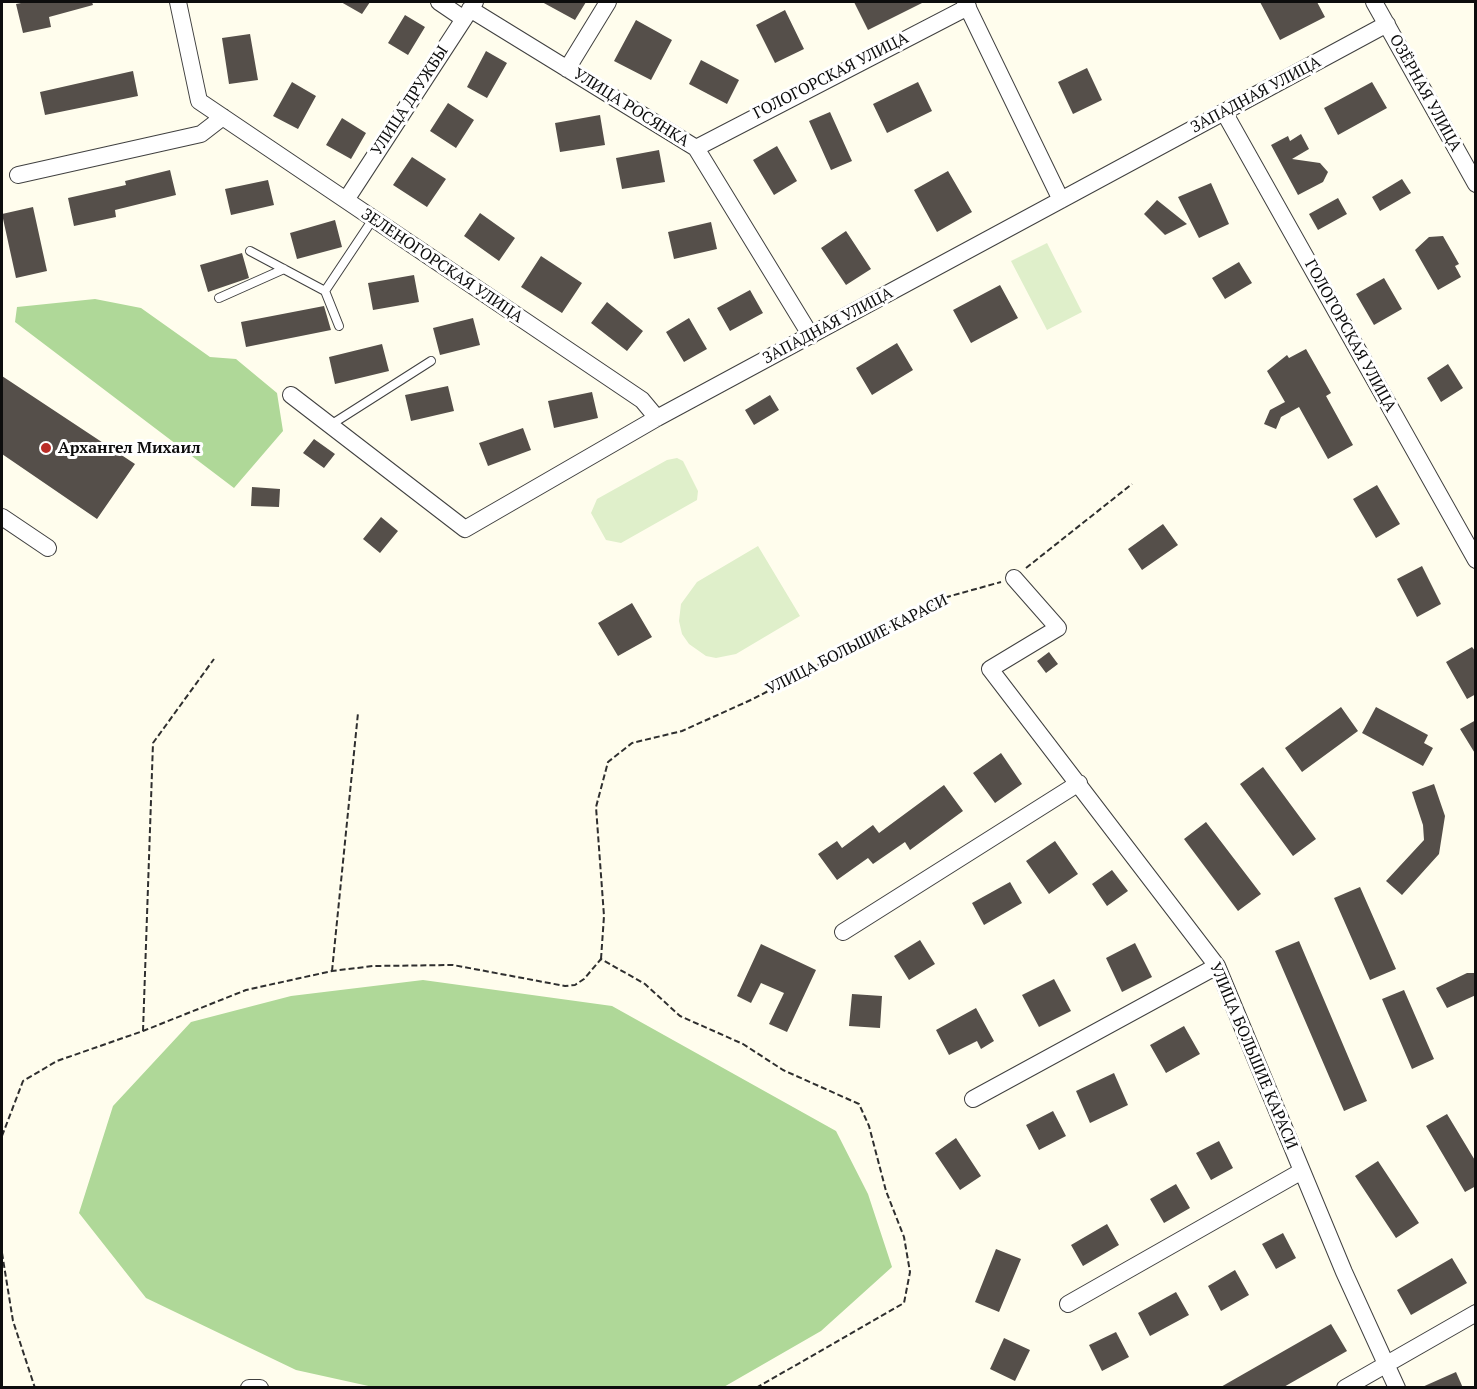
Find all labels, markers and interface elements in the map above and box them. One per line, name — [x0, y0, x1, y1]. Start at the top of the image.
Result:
street label: ГОЛОГОРСКАЯ УЛИЦА — [750, 29, 912, 123]
street label: ОЗЁРНАЯ УЛИЦА — [1385, 31, 1465, 155]
street label: УЛИЦА ДРУЖБЫ — [367, 42, 453, 160]
street label: ЗАПАДНАЯ УЛИЦА — [1188, 53, 1324, 137]
street label: УЛИЦА РОСЯНКА — [570, 65, 692, 151]
street label: ЗЕЛЕНОГОРСКАЯ УЛИЦА — [358, 205, 526, 327]
street label: ГОЛОГОРСКАЯ УЛИЦА — [1300, 256, 1400, 416]
street label: ЗАПАДНАЯ УЛИЦА — [760, 284, 896, 368]
place label: Архангел Михаил — [58, 438, 201, 458]
marker: Архангел Михаил — [39, 441, 53, 455]
street label: УЛИЦА БОЛЬШИЕ КАРАСИ — [763, 591, 951, 699]
street label: УЛИЦА БОЛЬШИЕ КАРАСИ — [1205, 960, 1301, 1152]

